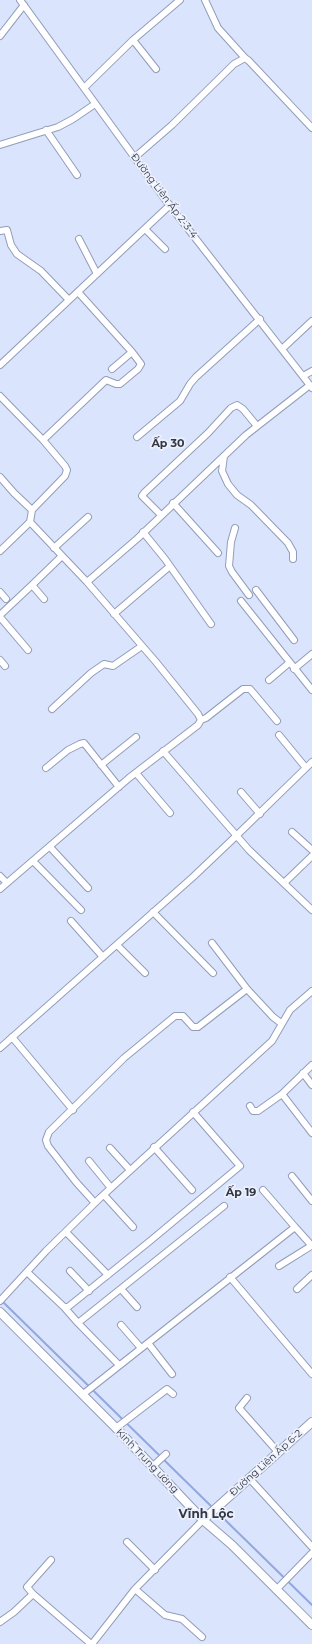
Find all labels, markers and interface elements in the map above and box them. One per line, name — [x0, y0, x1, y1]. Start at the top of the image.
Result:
street label: Đường Liên Ấp 2-3-4 — [128, 151, 200, 241]
district label: Ấp 30 — [151, 437, 185, 451]
district label: Ấp 19 — [226, 1186, 256, 1200]
street label: Kinh Trung ương — [113, 1426, 181, 1496]
street label: Đường Liên Ấp 6-2 — [227, 1427, 305, 1499]
district label: Vĩnh Lộc — [178, 1507, 234, 1521]

